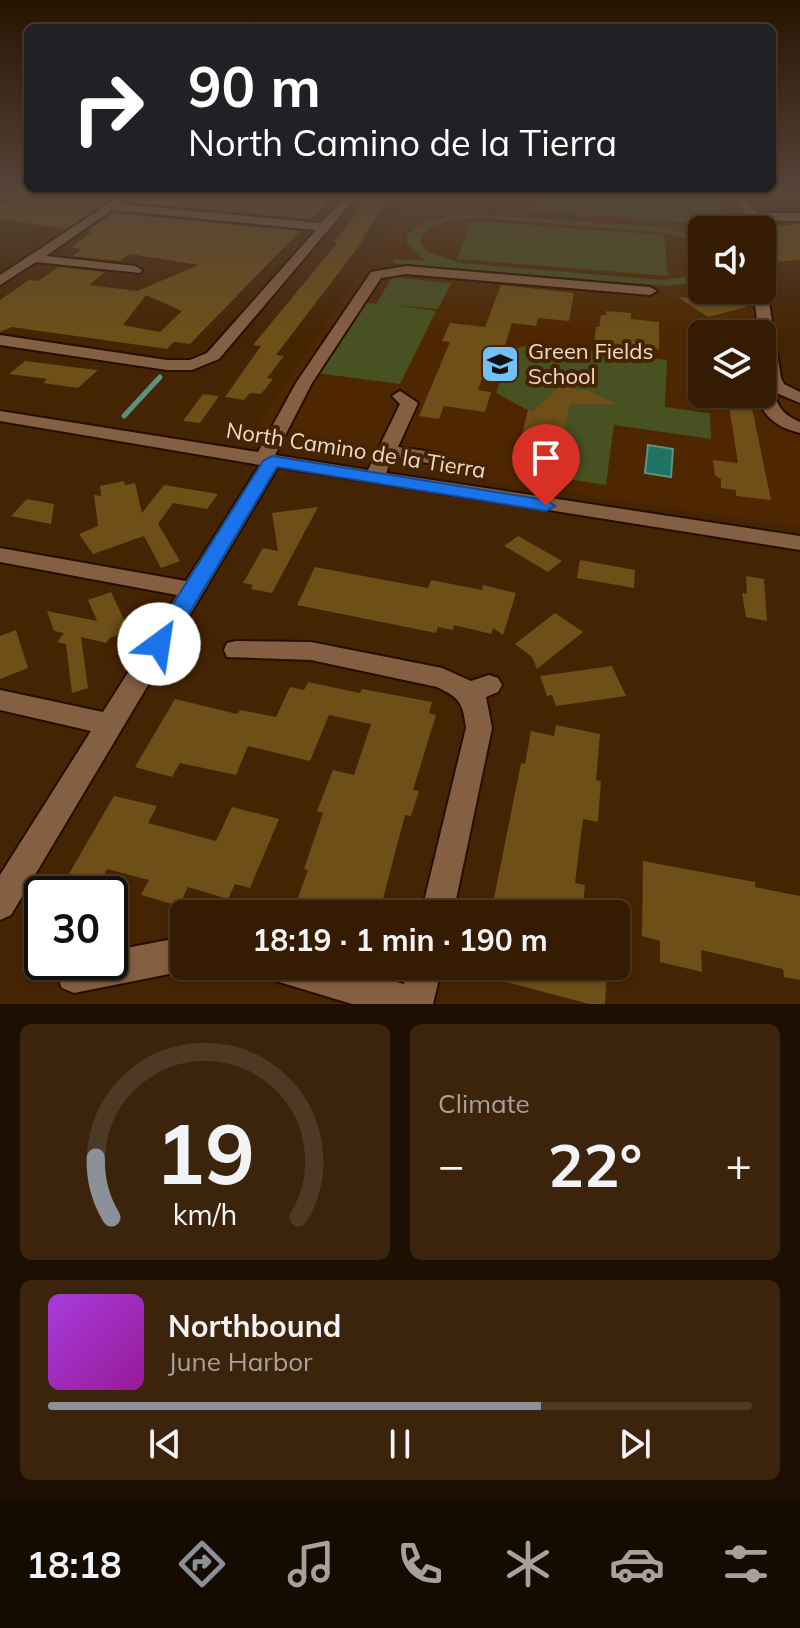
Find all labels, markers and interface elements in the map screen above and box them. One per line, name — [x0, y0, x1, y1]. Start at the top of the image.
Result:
text: 90 m — [188, 51, 321, 121]
icon: right — [56, 56, 160, 160]
text: North Camino de la Tierra — [188, 120, 617, 165]
map controls — [688, 216, 776, 408]
button: sound — [688, 216, 776, 304]
button: layers — [688, 320, 776, 408]
place label: Green Fields School — [528, 337, 653, 390]
school or university icon: Green Fields School — [479, 343, 521, 385]
street label: North Camino de la Tierra — [224, 416, 488, 484]
pin — [512, 424, 580, 506]
icon: arrive — [524, 436, 568, 480]
position arrow — [117, 602, 201, 686]
speed limit sign: 30 — [24, 876, 128, 980]
text: 18:19 · 1 min · 190 m — [252, 921, 548, 959]
text: Climate — [438, 1087, 530, 1120]
text: 19 — [155, 1100, 255, 1205]
text: 22° — [548, 1127, 642, 1202]
text: − — [438, 1137, 464, 1192]
text: + — [726, 1137, 752, 1192]
text: km/h — [173, 1196, 237, 1232]
text: Northbound — [168, 1307, 341, 1345]
text: June Harbor — [168, 1345, 313, 1378]
icon: previous — [143, 1422, 187, 1466]
icon: pause — [378, 1422, 422, 1466]
icon: next — [613, 1422, 657, 1466]
icon: directions — [174, 1536, 230, 1592]
icon: music — [283, 1536, 339, 1592]
icon: phone — [392, 1536, 448, 1592]
icon: climate — [500, 1536, 556, 1592]
icon: car — [609, 1536, 665, 1592]
icon: filters — [718, 1536, 774, 1592]
text: 18:18 — [26, 1542, 122, 1587]

